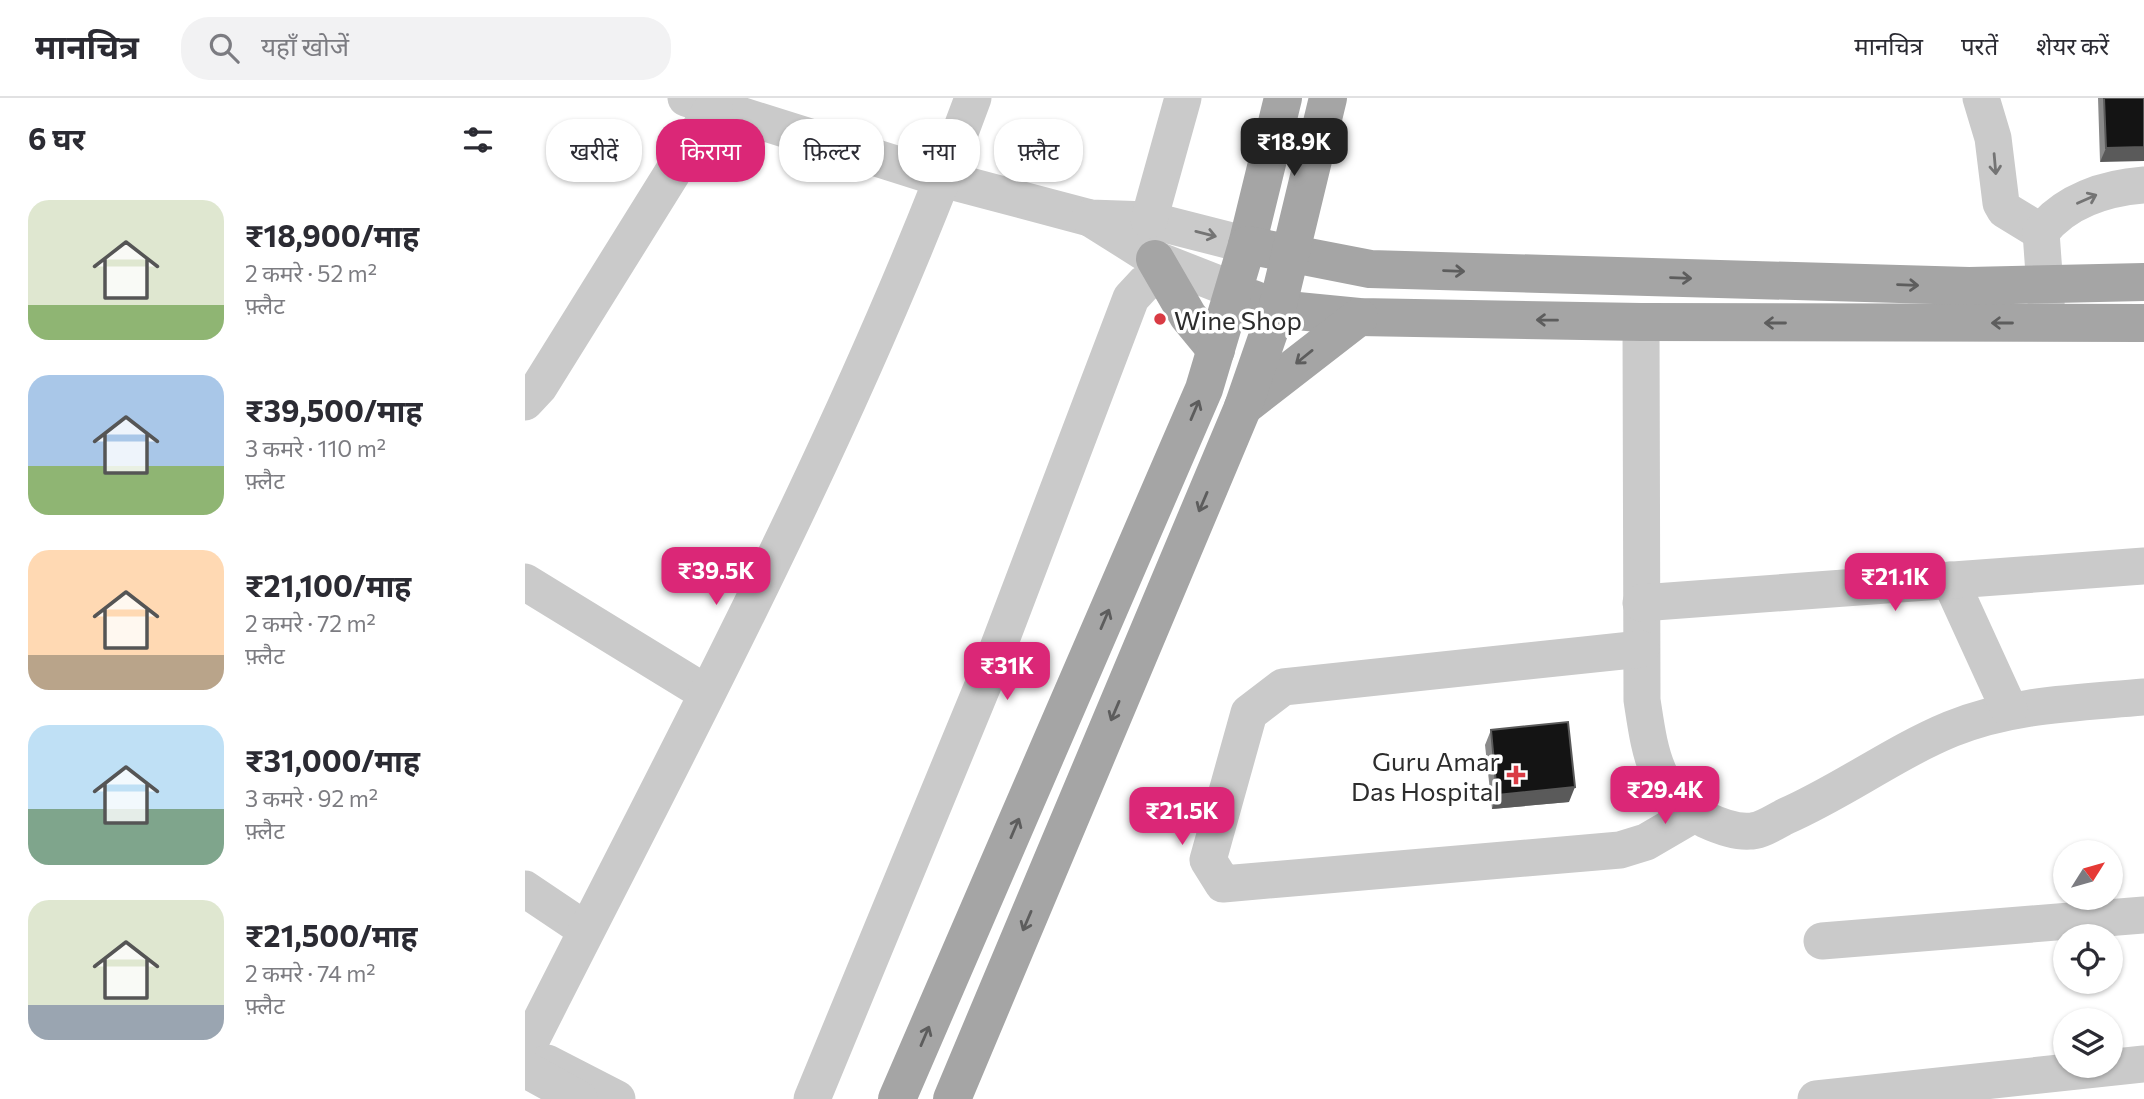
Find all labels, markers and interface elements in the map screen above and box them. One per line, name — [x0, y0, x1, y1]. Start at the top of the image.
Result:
search box — [181, 17, 671, 80]
text: मानचित्र — [35, 25, 139, 66]
icon: search — [205, 29, 243, 67]
text: यहाँ खोजें — [261, 30, 349, 61]
text: मानचित्र — [1854, 31, 1923, 60]
text: परतें — [1961, 31, 1998, 60]
text: शेयर करें — [2036, 31, 2109, 60]
pin: ₹18.9K — [1237, 118, 1351, 178]
text: 6 घर — [28, 119, 85, 156]
chip: खरीदें — [546, 119, 642, 182]
chip: किराया — [656, 119, 765, 182]
chip: फ़िल्टर — [779, 119, 884, 182]
chip: नया — [898, 119, 980, 182]
chip: फ़्लैट — [994, 119, 1083, 182]
icon: filters — [459, 121, 497, 159]
text: ₹18.9K — [1257, 127, 1331, 155]
one-way arrow — [1989, 152, 2002, 175]
one-way arrow — [2076, 191, 2098, 204]
text: ₹18,900/माह — [245, 216, 419, 253]
icon: home — [84, 228, 168, 312]
one-way arrow — [1194, 228, 1217, 241]
text: 2 कमरे · 52 m² — [245, 259, 377, 287]
one-way arrow — [1442, 264, 1465, 278]
one-way arrow — [1669, 271, 1692, 284]
one-way arrow — [1897, 278, 1920, 291]
text: फ़्लैट — [245, 291, 285, 319]
place label: Wine Shop — [1174, 304, 1302, 335]
marker: Wine Shop — [1152, 311, 1168, 327]
one-way arrow — [1536, 314, 1559, 327]
one-way arrow — [1764, 316, 1787, 330]
one-way arrow — [1991, 316, 2014, 330]
one-way arrow — [1296, 350, 1314, 365]
text: ₹39,500/माह — [245, 391, 422, 428]
one-way arrow — [1189, 400, 1202, 421]
icon: home — [84, 403, 168, 487]
text: 3 कमरे · 110 m² — [245, 434, 386, 462]
text: फ़्लैट — [245, 466, 285, 494]
one-way arrow — [1196, 490, 1209, 512]
pin: ₹39.5K — [659, 547, 773, 607]
pin: ₹21.1K — [1838, 554, 1952, 613]
text: ₹39.5K — [677, 556, 755, 584]
text: ₹21.1K — [1861, 562, 1929, 590]
text: ₹21,100/माह — [245, 566, 411, 603]
icon: home — [84, 578, 168, 662]
one-way arrow — [1099, 608, 1112, 630]
text: 2 कमरे · 72 m² — [245, 609, 376, 637]
text: फ़्लैट — [245, 641, 285, 669]
pin: ₹31K — [966, 642, 1048, 702]
text: ₹31K — [980, 651, 1034, 679]
one-way arrow — [1108, 700, 1121, 722]
text: ₹31,000/माह — [245, 741, 420, 778]
place label: Guru Amar Das Hospital — [1351, 745, 1500, 806]
icon: home — [84, 753, 168, 837]
marker: Guru Amar Das Hospital — [1506, 765, 1526, 785]
pin: ₹29.4K — [1608, 766, 1722, 826]
text: ₹29.4K — [1626, 775, 1704, 803]
text: 3 कमरे · 92 m² — [245, 784, 378, 812]
pin: ₹21.5K — [1125, 788, 1239, 847]
text: ₹21.5K — [1145, 796, 1219, 824]
text: फ़्लैट — [245, 816, 285, 844]
one-way arrow — [1009, 817, 1022, 839]
north arrow — [2053, 840, 2123, 910]
map controls — [2053, 840, 2123, 1078]
one-way arrow — [1019, 910, 1032, 931]
text: ₹21,500/माह — [245, 916, 417, 953]
button: locate — [2053, 924, 2123, 994]
icon: home — [84, 928, 168, 1012]
text: 2 कमरे · 74 m² — [245, 959, 376, 987]
text: फ़्लैट — [245, 991, 285, 1019]
button: layers — [2053, 1008, 2123, 1078]
one-way arrow — [919, 1026, 932, 1048]

